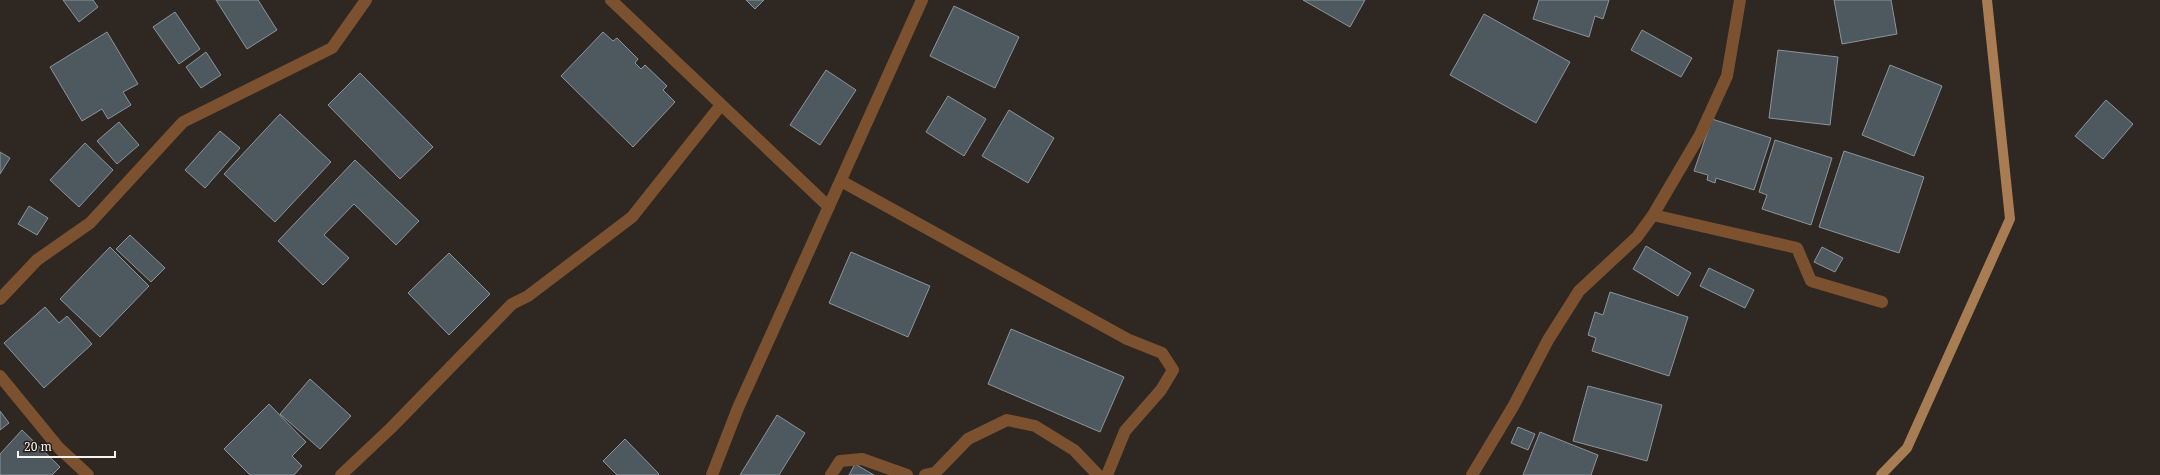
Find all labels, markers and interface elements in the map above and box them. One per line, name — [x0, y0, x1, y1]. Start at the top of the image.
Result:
scale bar — [18, 433, 115, 459]
text: 20 m — [24, 438, 52, 455]

